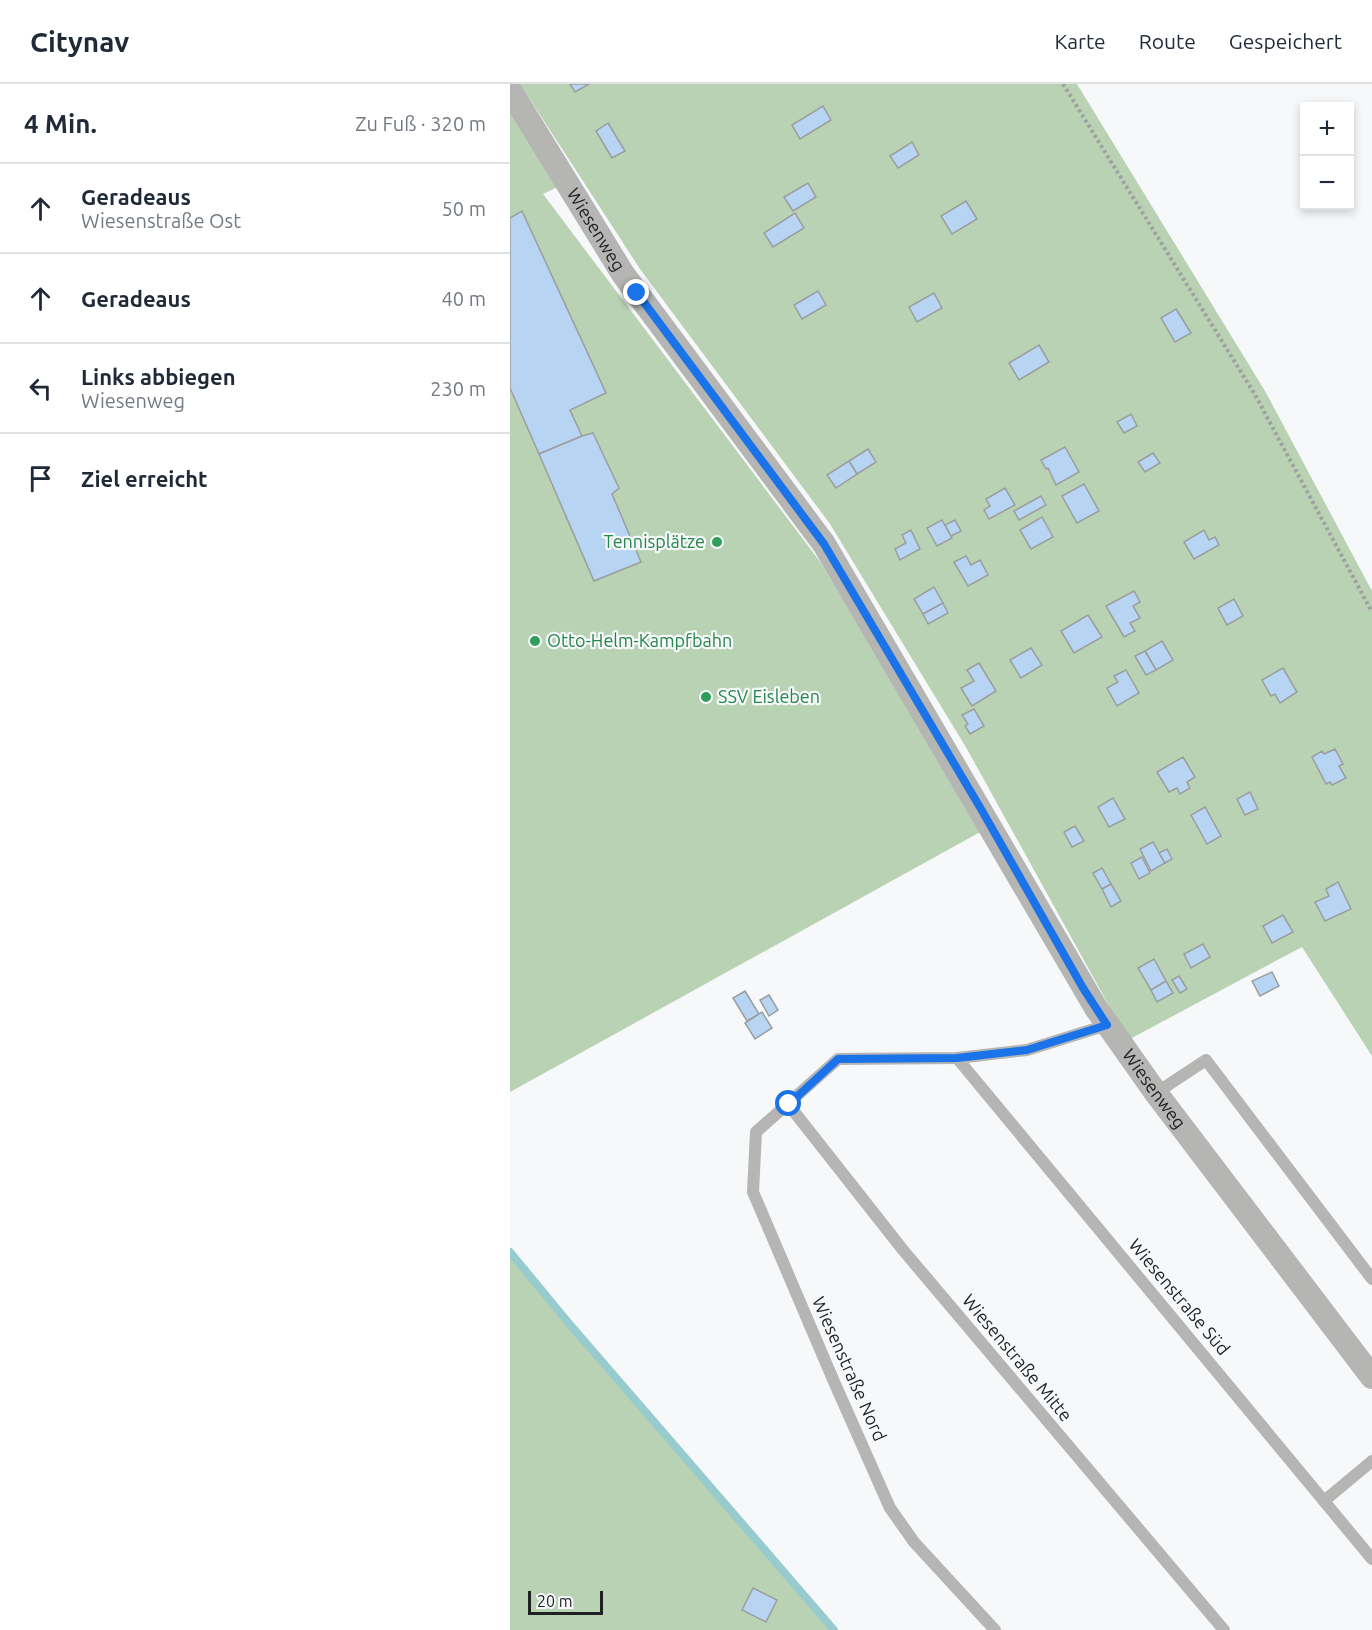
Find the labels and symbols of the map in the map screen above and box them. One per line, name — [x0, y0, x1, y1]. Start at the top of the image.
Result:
street label: Wiesenweg — [564, 184, 630, 274]
route end — [623, 279, 649, 305]
place label: Tennisplätze — [604, 531, 705, 551]
marker: Tennisplätze — [710, 535, 724, 549]
place label: Otto-Helm-Kampfbahn — [547, 630, 732, 650]
marker: Otto-Helm-Kampfbahn — [528, 634, 542, 648]
place label: SSV Eisleben — [718, 686, 820, 706]
marker: SSV Eisleben — [699, 690, 713, 704]
street label: Wiesenweg — [1119, 1045, 1190, 1132]
route start — [775, 1090, 801, 1116]
street label: Wiesenstraße Süd — [1125, 1234, 1234, 1358]
street label: Wiesenstraße Mitte — [959, 1290, 1077, 1425]
street label: Wiesenstraße Nord — [809, 1293, 891, 1444]
scale bar — [528, 1588, 603, 1616]

